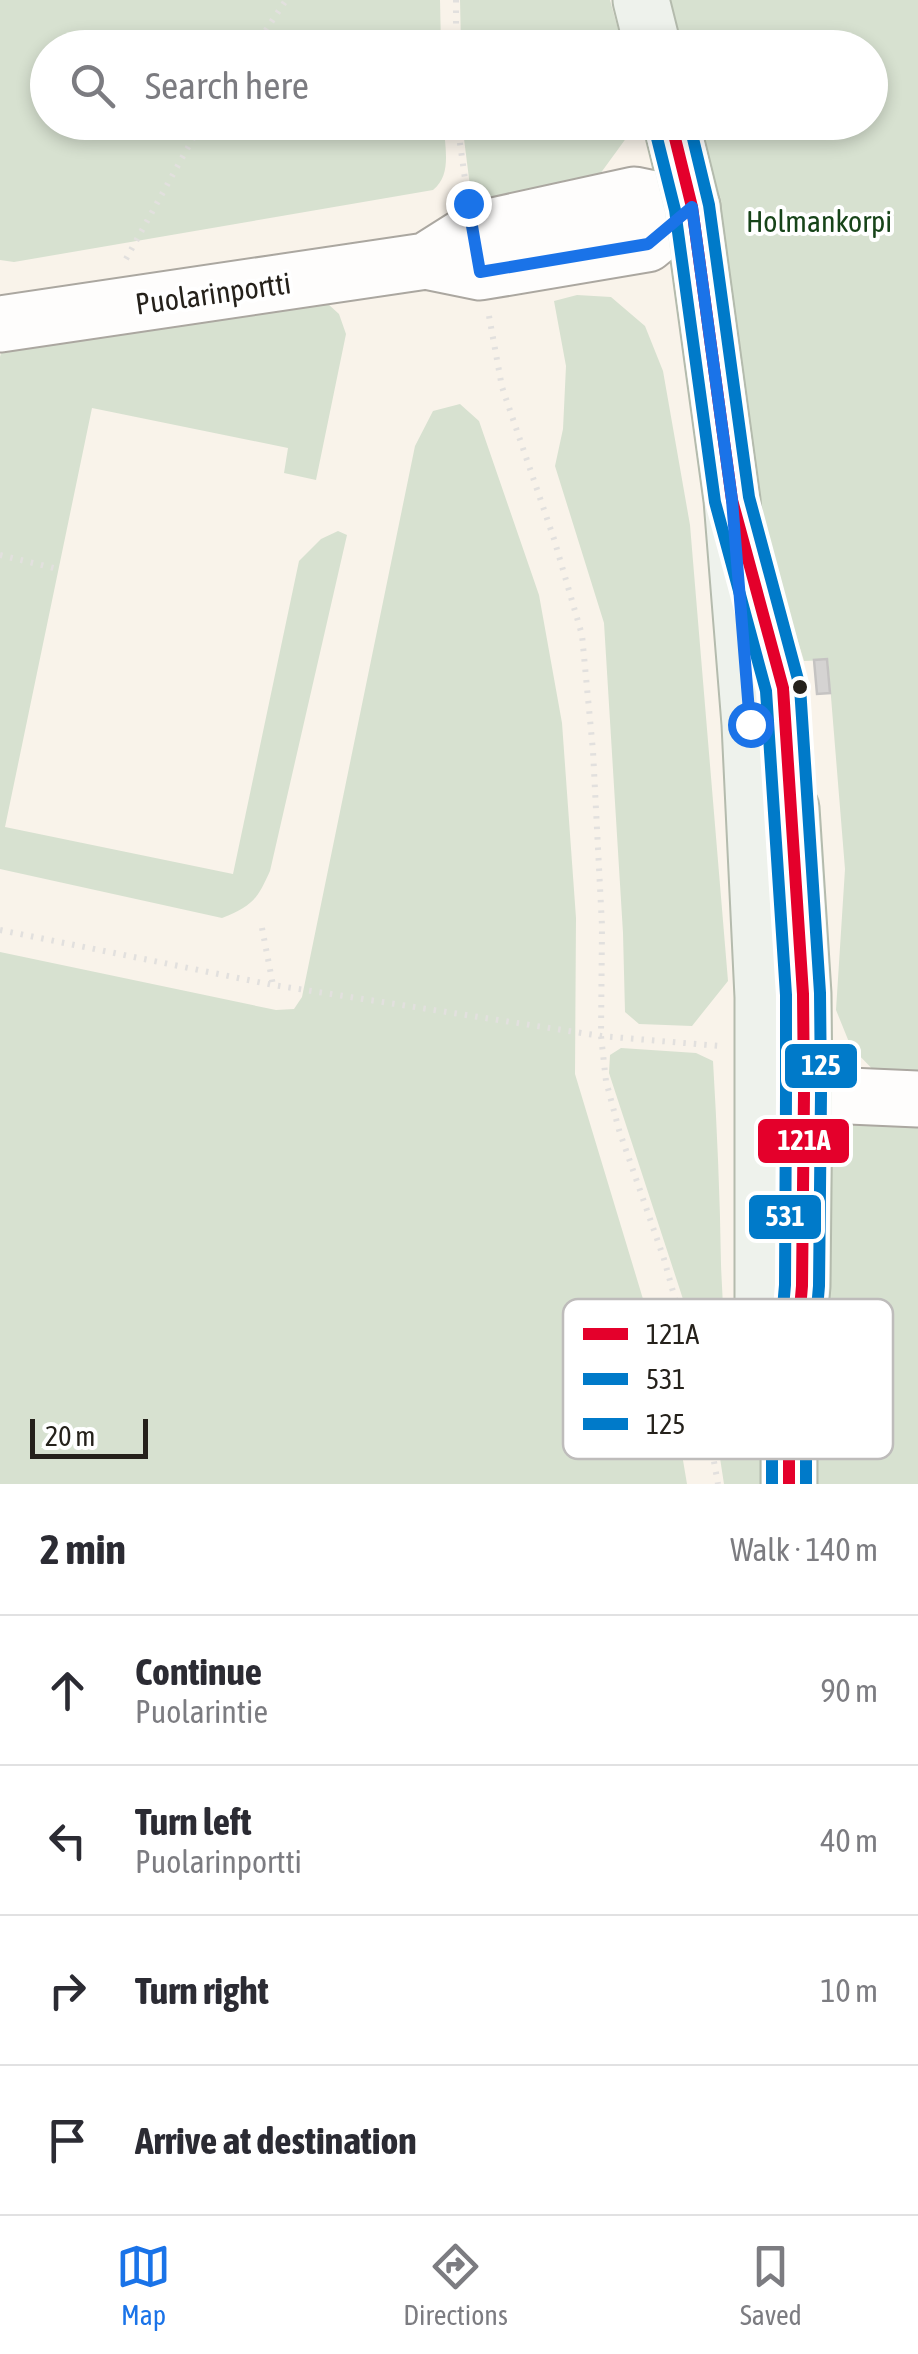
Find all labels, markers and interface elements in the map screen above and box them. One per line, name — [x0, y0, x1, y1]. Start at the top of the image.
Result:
search box — [30, 30, 888, 140]
icon: search — [65, 58, 120, 113]
text: Search here — [145, 64, 309, 107]
route end — [446, 181, 492, 227]
park label: Holmankorpi — [746, 204, 892, 238]
street label: Puolarinportti — [133, 265, 293, 321]
unlabelled marker — [790, 677, 810, 697]
route start — [728, 702, 774, 748]
line badge: 125 — [783, 1042, 859, 1090]
text: 125 — [801, 1049, 841, 1081]
line badge: 121A — [756, 1117, 851, 1165]
text: 121A — [777, 1124, 831, 1156]
line badge: 531 — [747, 1193, 823, 1241]
text: 531 — [765, 1200, 805, 1232]
legend — [563, 1299, 893, 1459]
text: 121A — [646, 1318, 699, 1350]
text: 531 — [646, 1363, 685, 1395]
text: 125 — [646, 1408, 685, 1440]
scale bar — [30, 1414, 148, 1458]
text: 20 m — [45, 1420, 95, 1452]
text: 2 min — [40, 1525, 126, 1573]
text: Walk · 140 m — [730, 1531, 878, 1568]
text: Continue — [135, 1650, 262, 1693]
icon: ahead — [40, 1663, 95, 1718]
text: 90 m — [820, 1672, 878, 1709]
text: Puolarintie — [135, 1693, 268, 1730]
text: Turn left — [135, 1800, 251, 1843]
icon: left — [40, 1813, 95, 1868]
text: 40 m — [820, 1822, 878, 1859]
text: Puolarinportti — [135, 1843, 302, 1880]
icon: right — [40, 1963, 95, 2018]
text: Turn right — [135, 1969, 269, 2012]
text: 10 m — [820, 1972, 878, 2009]
icon: arrive — [40, 2113, 95, 2168]
text: Arrive at destination — [135, 2119, 417, 2162]
tab: Map — [116, 2239, 171, 2331]
tab: Directions — [403, 2239, 508, 2331]
tab: Saved — [740, 2239, 802, 2331]

